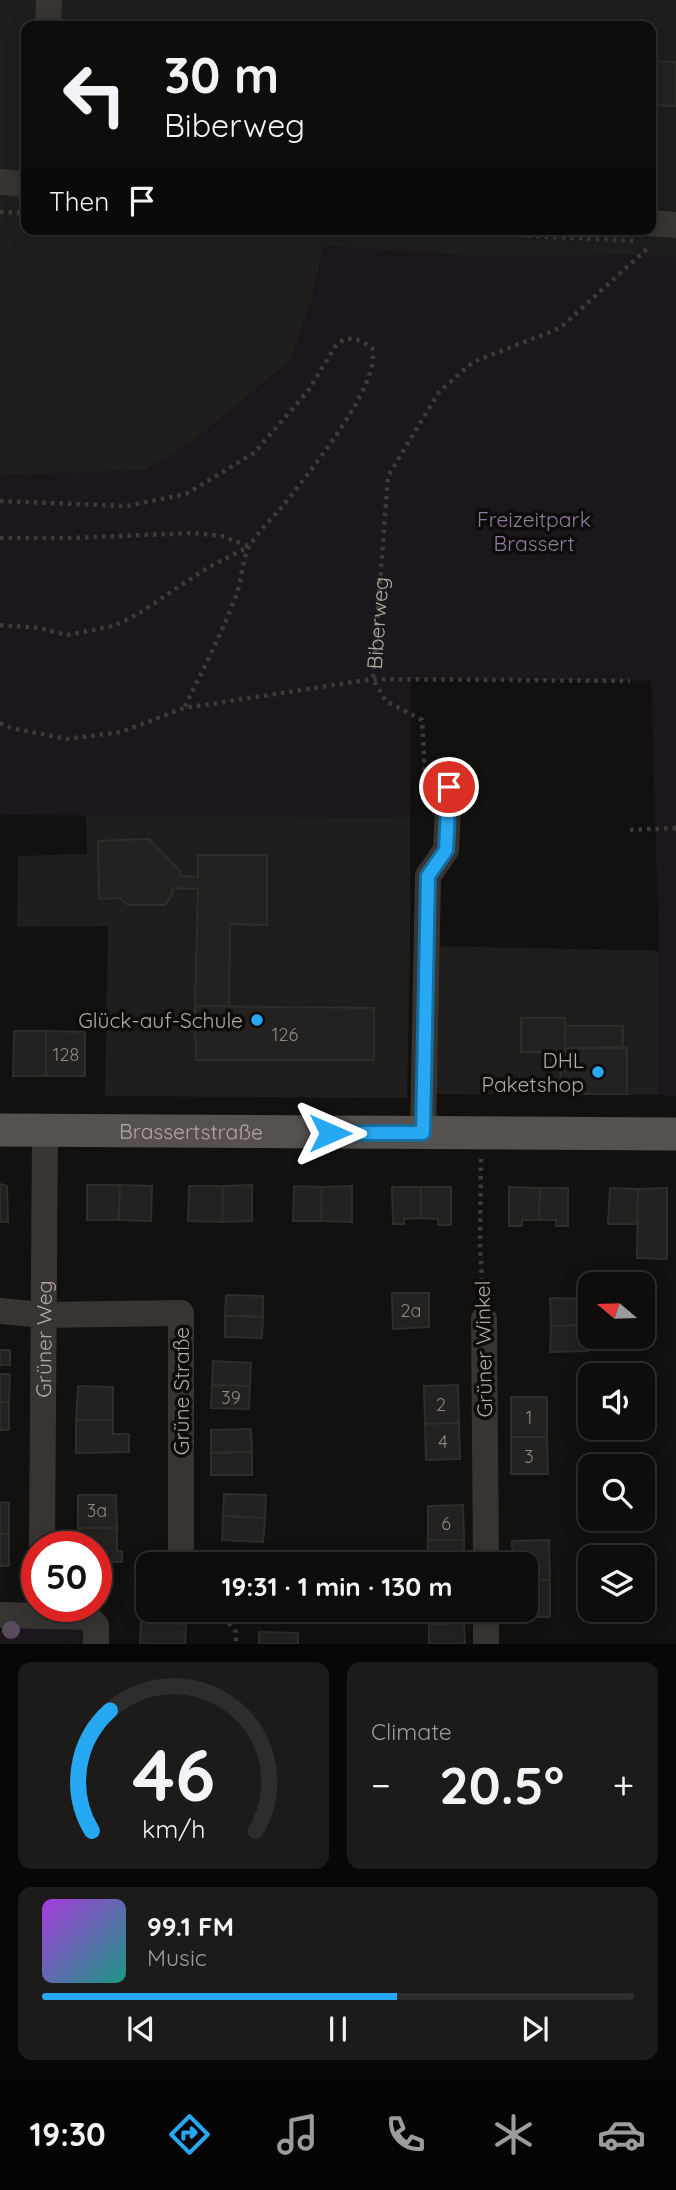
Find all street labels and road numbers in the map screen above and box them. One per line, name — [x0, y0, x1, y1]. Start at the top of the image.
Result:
street label: Biberweg — [361, 576, 394, 670]
street label: Brassertstraße — [119, 1118, 263, 1145]
street label: Grüner Weg — [30, 1280, 57, 1398]
street label: Grüner Winkel — [469, 1280, 497, 1418]
street label: Grüne Straße — [168, 1327, 194, 1455]

